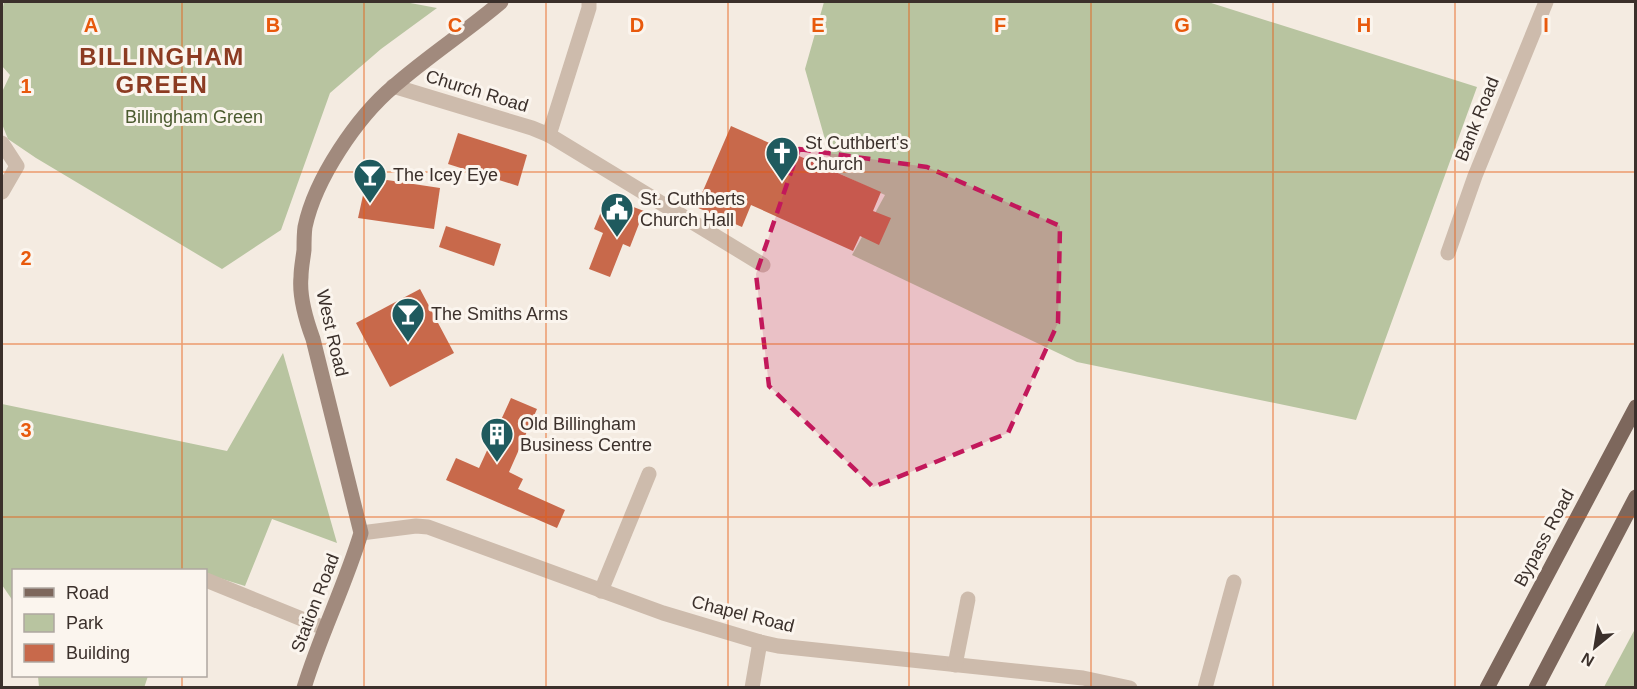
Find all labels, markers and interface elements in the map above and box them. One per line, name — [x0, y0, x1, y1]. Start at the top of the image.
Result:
text: A — [84, 14, 98, 36]
text: B — [266, 14, 280, 36]
text: C — [448, 14, 462, 36]
text: D — [630, 14, 644, 36]
text: E — [811, 14, 825, 36]
text: F — [994, 14, 1006, 36]
text: G — [1174, 14, 1190, 36]
text: H — [1357, 14, 1371, 36]
text: I — [1543, 14, 1549, 36]
district label: BILLINGHAM GREEN — [79, 43, 245, 98]
street label: Church Road — [423, 66, 531, 116]
street label: Bank Road — [1451, 74, 1503, 164]
text: 1 — [20, 75, 32, 97]
park label: Billingham Green — [125, 107, 263, 127]
place label: St Cuthbert's Church — [805, 133, 908, 174]
church icon: St Cuthbert's Church — [764, 135, 800, 182]
bar icon: The Icey Eye — [352, 157, 388, 204]
place label: The Icey Eye — [393, 165, 498, 185]
place label: St. Cuthberts Church Hall — [640, 189, 745, 230]
public building icon: St. Cuthberts Church Hall — [599, 191, 635, 238]
text: 2 — [20, 247, 32, 269]
street label: West Road — [312, 288, 352, 378]
bar icon: The Smiths Arms — [390, 296, 426, 343]
place label: The Smiths Arms — [431, 304, 568, 324]
place label: Old Billingham Business Centre — [520, 414, 652, 455]
building icon: Old Billingham Business Centre — [479, 416, 515, 463]
text: 3 — [20, 419, 32, 441]
street label: Bypass Road — [1510, 486, 1578, 590]
street label: Station Road — [287, 551, 343, 655]
legend — [12, 569, 207, 677]
text: Road — [66, 583, 109, 603]
street label: Chapel Road — [690, 592, 796, 636]
text: Park — [66, 613, 104, 633]
north arrow — [1565, 617, 1625, 677]
text: Building — [66, 643, 130, 663]
text: N — [1578, 649, 1597, 670]

